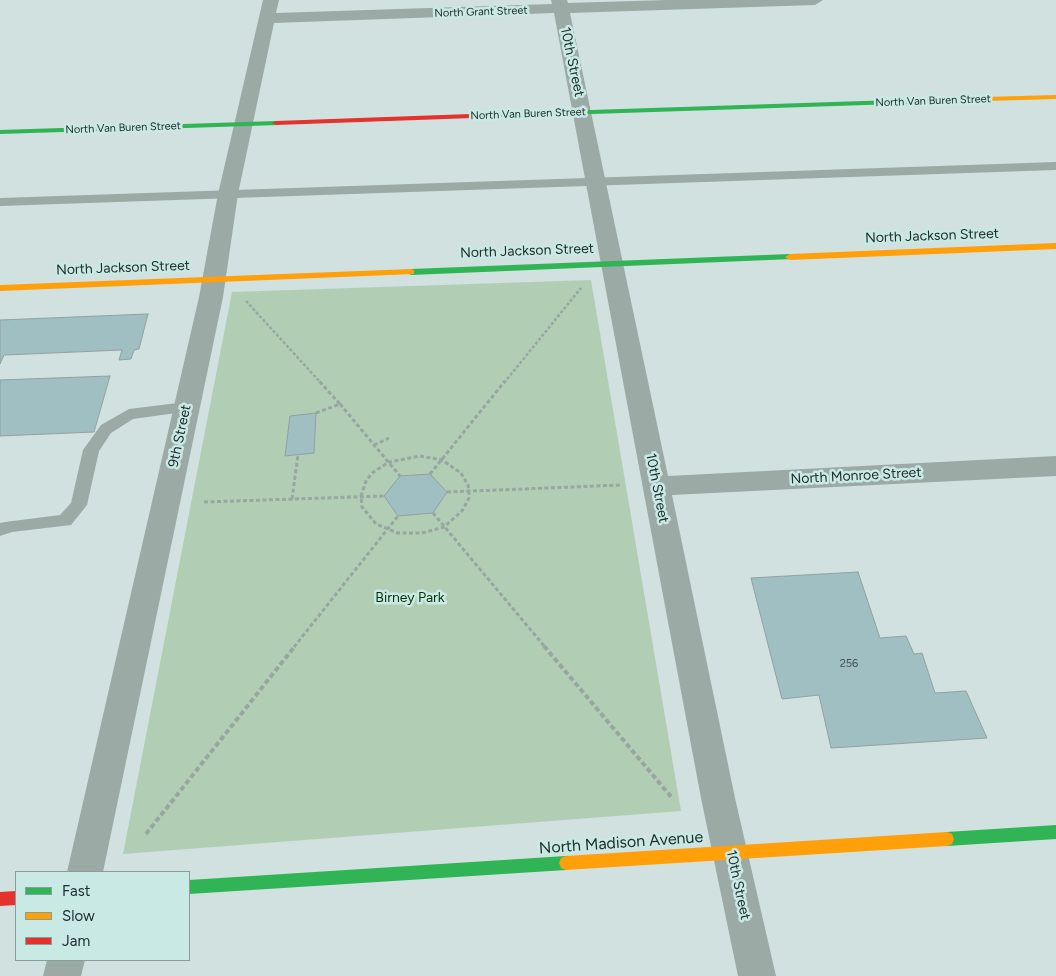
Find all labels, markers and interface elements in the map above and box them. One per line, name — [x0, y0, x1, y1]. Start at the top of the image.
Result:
street label: North Grant Street — [434, 4, 528, 20]
street label: 10th Street — [556, 26, 588, 98]
street label: North Van Buren Street — [875, 92, 991, 110]
street label: North Van Buren Street — [470, 105, 586, 123]
street label: North Van Buren Street — [65, 119, 181, 137]
street label: North Jackson Street — [865, 225, 999, 247]
street label: North Jackson Street — [460, 240, 594, 262]
street label: North Jackson Street — [56, 257, 190, 279]
street label: 9th Street — [165, 403, 195, 469]
street label: 10th Street — [642, 452, 672, 524]
street label: North Monroe Street — [790, 464, 922, 488]
park label: Birney Park — [375, 590, 445, 606]
house number: 256 — [840, 657, 858, 671]
street label: North Madison Avenue — [538, 828, 704, 858]
street label: 10th Street — [722, 849, 754, 921]
legend — [15, 871, 190, 961]
text: Fast — [62, 882, 90, 900]
text: Slow — [62, 907, 95, 925]
text: Jam — [62, 932, 90, 950]

